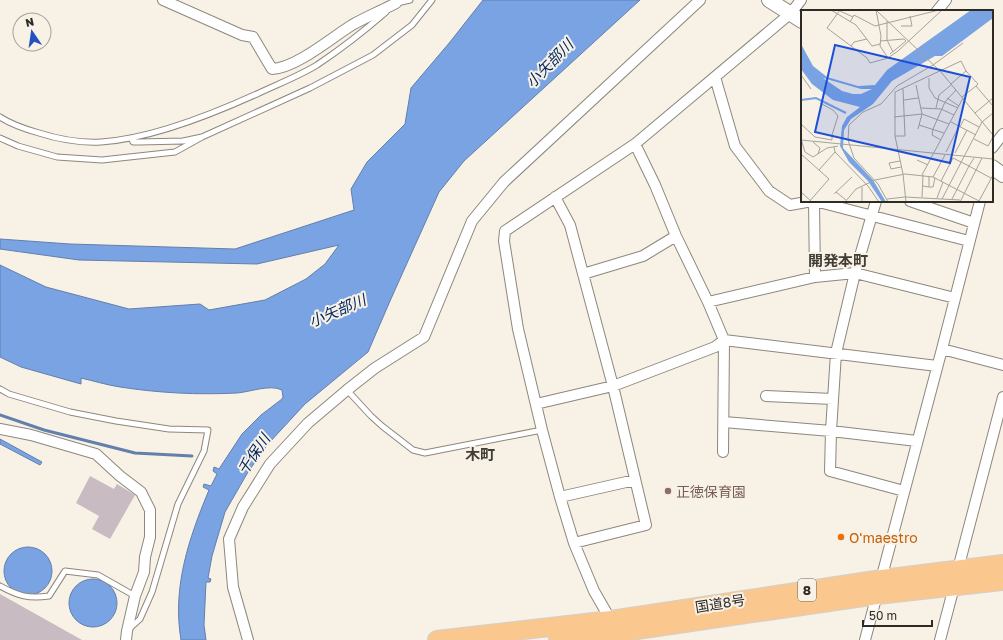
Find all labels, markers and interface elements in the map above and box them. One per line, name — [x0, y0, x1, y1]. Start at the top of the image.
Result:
inset map — [801, 10, 993, 202]
north arrow — [12, 12, 52, 52]
text: N — [24, 14, 35, 29]
water label: 小矢部川 — [522, 34, 578, 91]
district label: 開発本町 — [808, 251, 868, 269]
water label: 小矢部川 — [306, 289, 370, 330]
water label: 千保川 — [233, 429, 274, 478]
district label: 木町 — [465, 445, 495, 463]
place label: 正徳保育園 — [676, 483, 746, 500]
marker: 正徳保育園 — [663, 486, 673, 496]
place label: O'maestro — [849, 529, 918, 546]
marker: O'maestro — [836, 532, 846, 542]
road number: 8 — [798, 579, 816, 601]
street label: 国道8号 — [694, 591, 746, 615]
scale bar — [863, 602, 932, 628]
text: 50 m — [869, 608, 897, 623]

